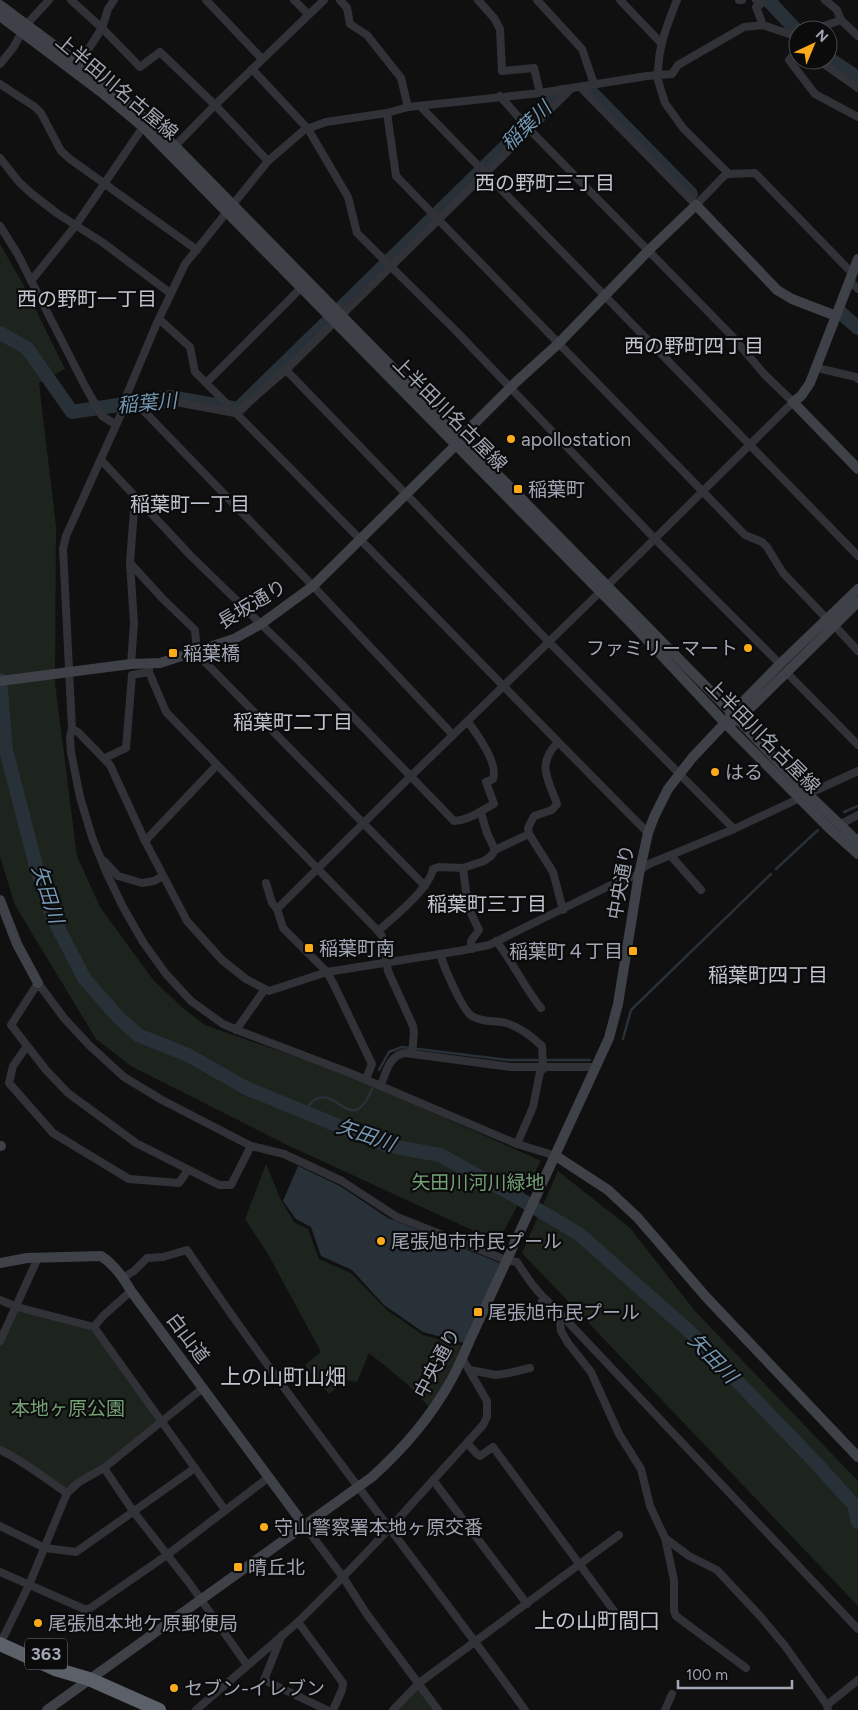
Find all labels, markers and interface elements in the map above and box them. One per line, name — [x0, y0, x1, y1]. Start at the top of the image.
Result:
north arrow — [788, 20, 838, 70]
text: N — [812, 26, 831, 46]
street label: 上半田川名古屋線 — [51, 29, 183, 145]
water label: 稲葉川 — [496, 95, 557, 155]
district label: 西の野町三丁目 — [475, 171, 615, 195]
district label: 西の野町一丁目 — [17, 287, 157, 311]
district label: 西の野町四丁目 — [624, 334, 764, 358]
street label: 上半田川名古屋線 — [388, 352, 512, 476]
water label: 稲葉川 — [116, 388, 180, 418]
place label: apollostation — [521, 428, 631, 451]
marker: apollostation — [505, 433, 517, 445]
place label: 稲葉町 — [528, 478, 585, 501]
marker: 稲葉町 — [512, 483, 524, 495]
district label: 稲葉町一丁目 — [130, 492, 250, 516]
street label: 長坂通り — [213, 575, 291, 633]
place label: ファミリーマート — [586, 637, 738, 660]
place label: 稲葉橋 — [183, 642, 240, 665]
marker: ファミリーマート — [742, 642, 754, 654]
marker: 稲葉橋 — [167, 647, 179, 659]
street label: 上半田川名古屋線 — [701, 674, 825, 798]
district label: 稲葉町二丁目 — [233, 710, 353, 734]
place label: はる — [725, 761, 763, 784]
marker: はる — [709, 766, 721, 778]
street label: 中央通り — [603, 843, 639, 921]
water label: 矢田川 — [27, 862, 69, 928]
district label: 稲葉町三丁目 — [427, 892, 547, 916]
place label: 稲葉町南 — [319, 937, 395, 960]
place label: 稲葉町４丁目 — [509, 940, 623, 963]
marker: 稲葉町南 — [303, 942, 315, 954]
marker: 稲葉町４丁目 — [627, 945, 639, 957]
district label: 稲葉町四丁目 — [708, 963, 828, 987]
water label: 矢田川 — [334, 1114, 400, 1157]
park label: 矢田川河川緑地 — [411, 1171, 545, 1194]
place label: 尾張旭市市民プール — [391, 1230, 562, 1253]
marker: 尾張旭市市民プール — [375, 1235, 387, 1247]
place label: 尾張旭市民プール — [488, 1301, 640, 1324]
marker: 尾張旭市民プール — [472, 1306, 484, 1318]
street label: 白山道 — [162, 1308, 214, 1368]
street label: 中央通り — [409, 1324, 465, 1402]
water label: 矢田川 — [684, 1328, 744, 1389]
district label: 上の山町山畑 — [220, 1364, 346, 1389]
park label: 本地ヶ原公園 — [11, 1397, 125, 1420]
place label: 守山警察署本地ヶ原交番 — [274, 1516, 483, 1539]
marker: 守山警察署本地ヶ原交番 — [258, 1521, 270, 1533]
place label: 晴丘北 — [248, 1556, 305, 1579]
marker: 晴丘北 — [232, 1561, 244, 1573]
district label: 上の山町間口 — [534, 1608, 660, 1633]
place label: 尾張旭本地ケ原郵便局 — [48, 1612, 238, 1635]
marker: 尾張旭本地ケ原郵便局 — [32, 1617, 44, 1629]
road number: 363 — [25, 1638, 67, 1670]
scale bar — [678, 1658, 792, 1690]
text: 100 m — [686, 1666, 728, 1684]
place label: セブン-イレブン — [184, 1677, 325, 1700]
marker: セブン-イレブン — [168, 1682, 180, 1694]

